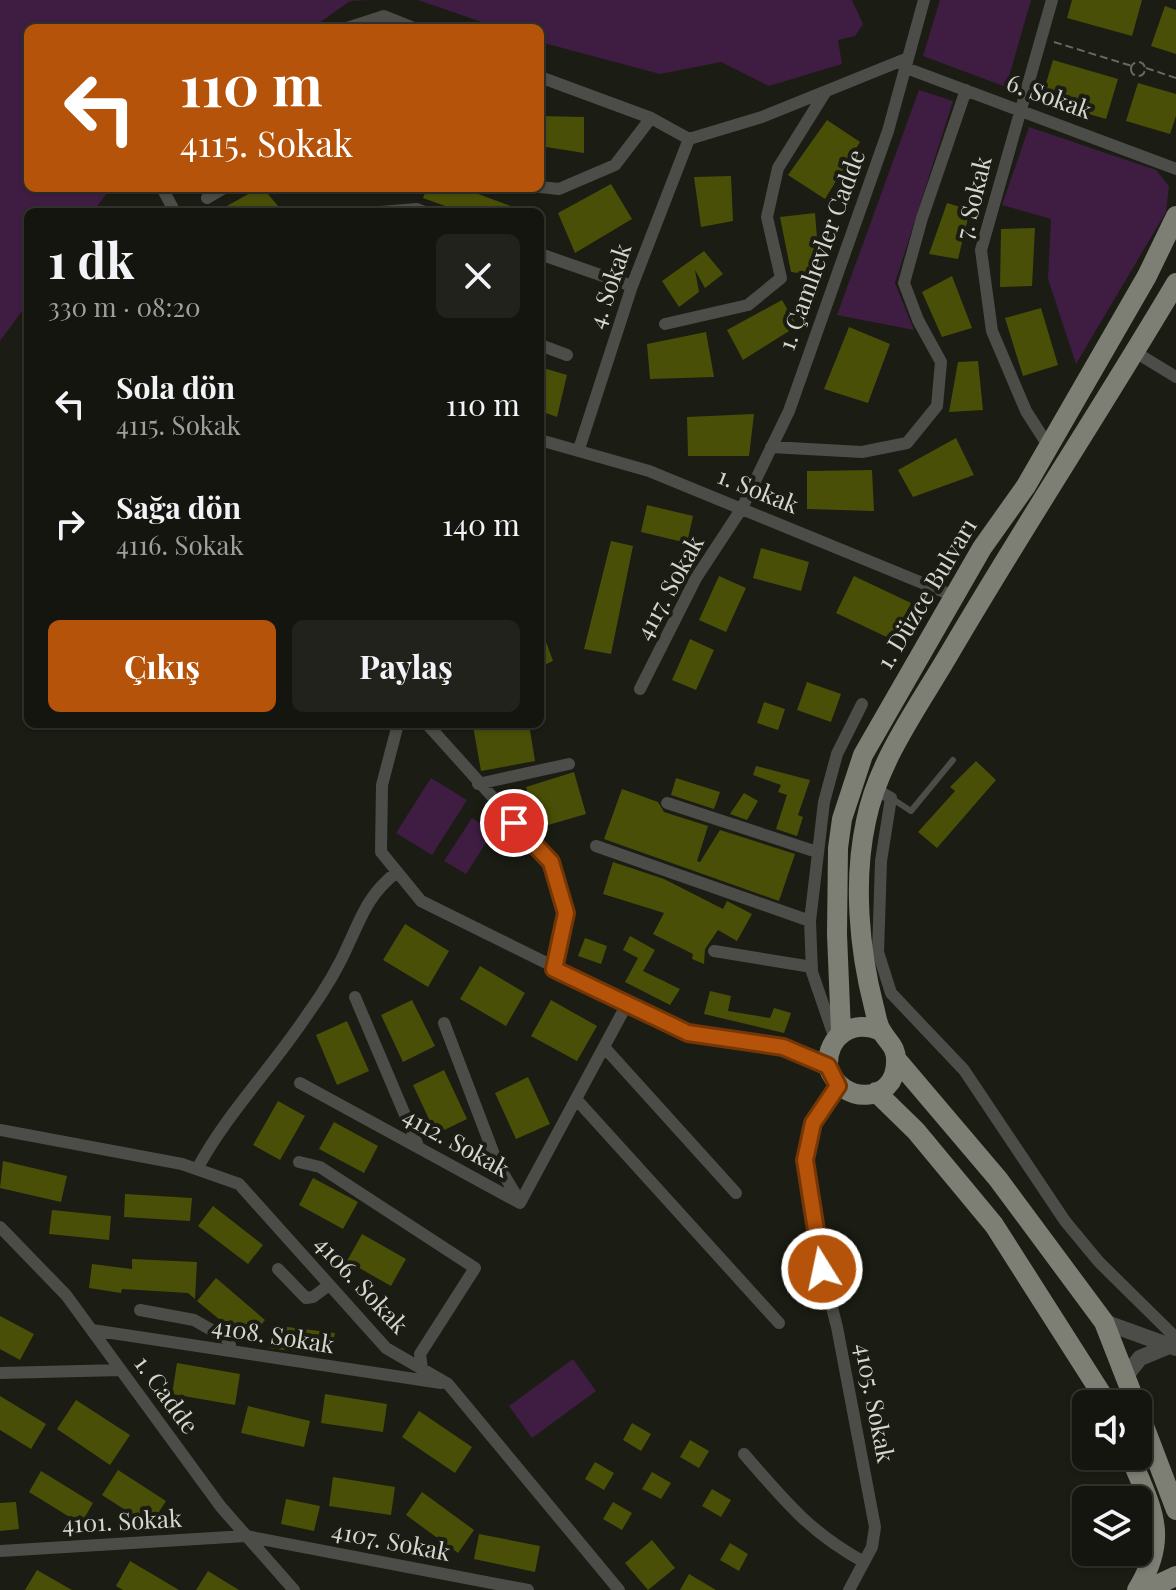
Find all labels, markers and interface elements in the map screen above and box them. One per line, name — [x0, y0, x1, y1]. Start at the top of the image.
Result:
text: 110 m — [180, 46, 323, 121]
icon: left — [48, 56, 152, 160]
street label: 6. Sokak — [1003, 65, 1097, 126]
text: 4115. Sokak — [180, 118, 353, 166]
street label: 1. Çamlıevler Cadde — [769, 145, 871, 354]
street label: 7. Sokak — [946, 152, 998, 243]
text: 1 dk — [48, 227, 134, 291]
button: close — [436, 234, 520, 318]
street label: 4. Sokak — [579, 238, 638, 332]
text: 330 m · 08:20 — [48, 289, 201, 324]
text: Sola dön — [116, 367, 235, 407]
icon: left — [48, 382, 92, 426]
text: 110 m — [446, 384, 520, 424]
text: 4115. Sokak — [116, 407, 241, 442]
street label: 1. Sokak — [713, 458, 805, 520]
text: Sağa dön — [116, 487, 241, 527]
icon: right — [48, 502, 92, 546]
text: 140 m — [442, 504, 520, 544]
street label: 1. Düzce Bulvarı — [868, 512, 983, 674]
text: 4116. Sokak — [116, 527, 244, 562]
street label: 4117. Sokak — [627, 529, 710, 645]
button: Çıkış — [48, 620, 276, 712]
button: Paylaş — [292, 620, 520, 712]
pin — [480, 789, 548, 857]
icon: arrive — [492, 801, 536, 845]
street label: 4112. Sokak — [398, 1099, 517, 1184]
position arrow — [780, 1227, 864, 1311]
street label: 4106. Sokak — [309, 1228, 417, 1340]
street label: 4108. Sokak — [210, 1309, 338, 1360]
street label: 4105. Sokak — [849, 1340, 903, 1466]
street label: 1. Cadde — [128, 1348, 207, 1439]
map controls — [1072, 1390, 1152, 1566]
button: sound — [1072, 1390, 1152, 1470]
button: layers — [1072, 1486, 1152, 1566]
street label: 4101. Sokak — [61, 1501, 183, 1539]
street label: 4107. Sokak — [329, 1513, 454, 1567]

